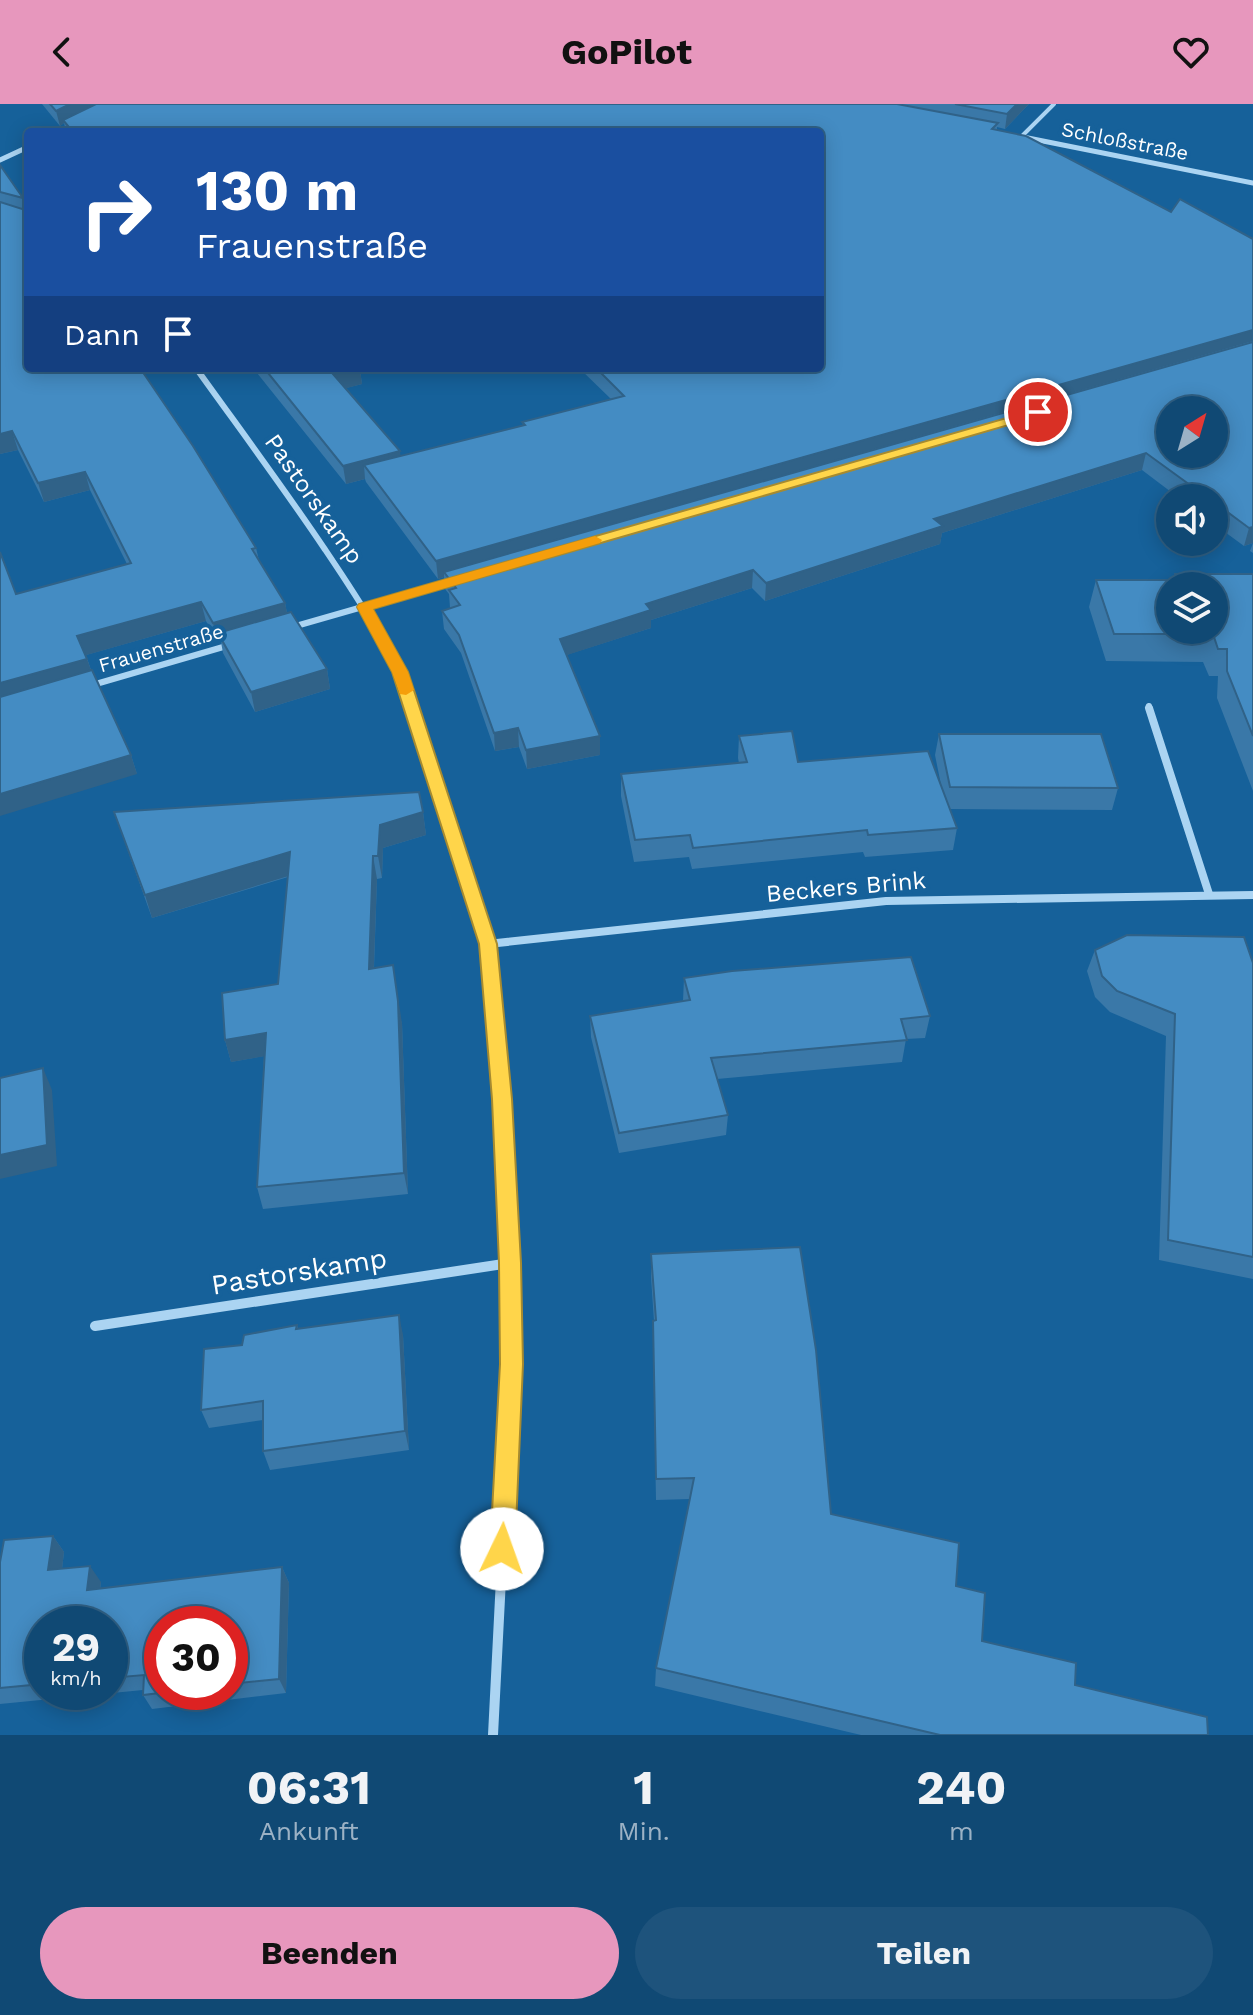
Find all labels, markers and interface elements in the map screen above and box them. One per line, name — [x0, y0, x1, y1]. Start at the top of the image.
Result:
icon: back — [40, 30, 84, 74]
icon: heart — [1169, 30, 1213, 74]
text: GoPilot — [561, 31, 692, 73]
street label: Schloßstraße — [1059, 117, 1191, 165]
text: 130 m — [196, 158, 358, 224]
icon: right — [64, 160, 168, 264]
text: Frauenstraße — [196, 225, 428, 267]
icon: arrive — [156, 312, 200, 356]
text: Dann — [64, 317, 140, 352]
pin — [1004, 378, 1072, 446]
icon: arrive — [1016, 390, 1060, 434]
north arrow — [1156, 396, 1228, 468]
map controls — [1156, 396, 1228, 644]
street label: Pastorskamp — [259, 429, 369, 569]
button: sound — [1156, 484, 1228, 556]
button: layers — [1156, 572, 1228, 644]
street label: Frauenstraße — [96, 619, 226, 677]
street label: Beckers Brink — [765, 866, 928, 908]
street label: Pastorskamp — [209, 1241, 389, 1302]
position arrow — [460, 1507, 544, 1591]
speed limit sign: 30 — [144, 1606, 248, 1710]
text: 29 — [52, 1624, 100, 1671]
text: km/h — [50, 1666, 102, 1690]
text: 06:31 — [247, 1759, 371, 1816]
text: 1 — [633, 1759, 654, 1816]
text: 240 — [916, 1759, 1006, 1816]
text: Ankunft — [259, 1816, 359, 1846]
text: Min. — [618, 1816, 670, 1846]
text: m — [949, 1816, 974, 1846]
button: Beenden — [40, 1907, 619, 1999]
button: Teilen — [635, 1907, 1213, 1999]

